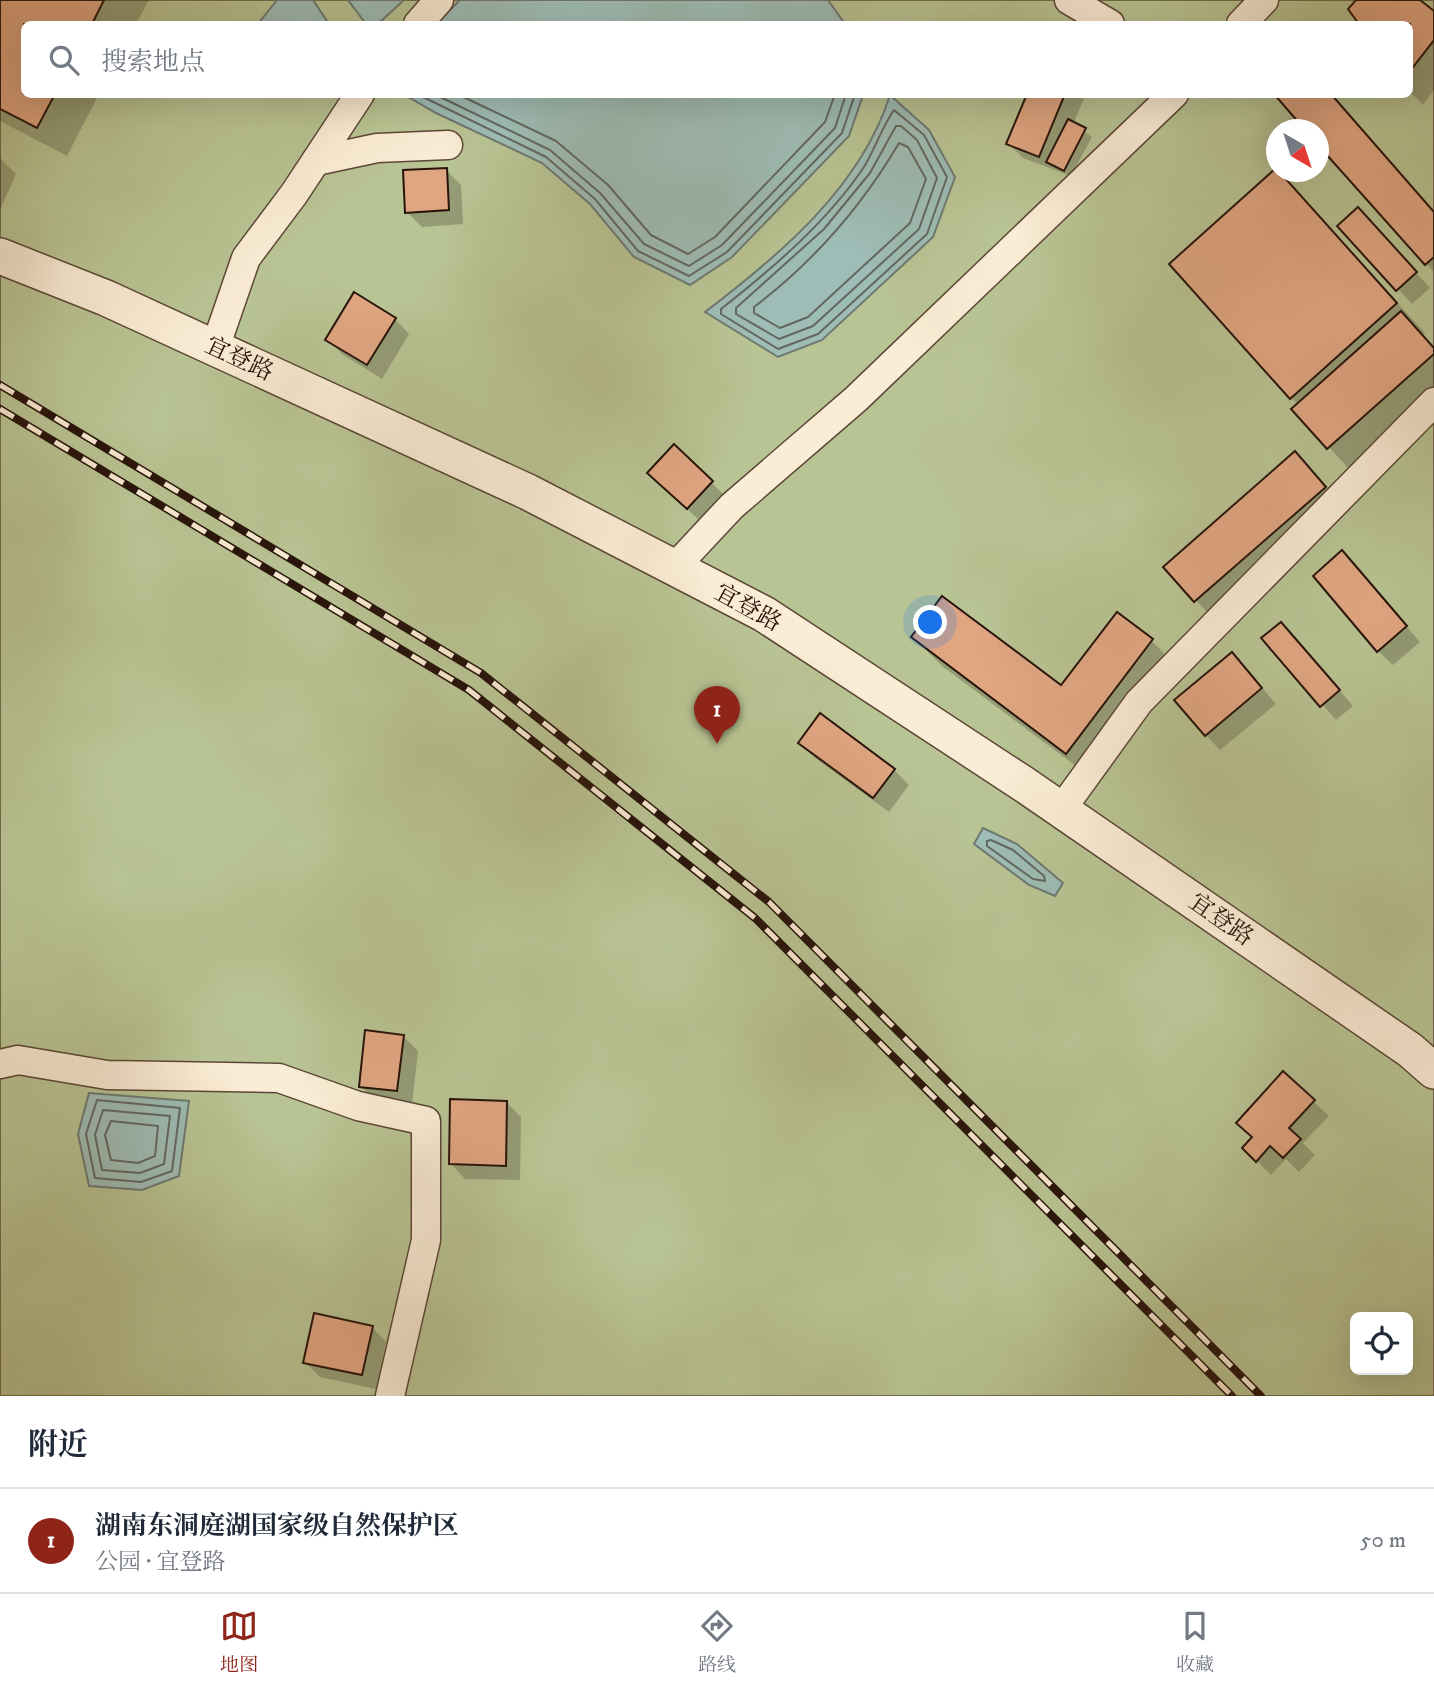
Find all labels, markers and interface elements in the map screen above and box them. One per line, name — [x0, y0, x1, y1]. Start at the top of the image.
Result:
search box — [21, 21, 1413, 98]
icon: search — [45, 41, 83, 79]
text: 搜索地点 — [101, 46, 205, 79]
north arrow — [1266, 119, 1329, 182]
street label: 宜登路 — [200, 330, 278, 388]
street label: 宜登路 — [709, 577, 787, 639]
your location — [913, 605, 947, 639]
pin: 1 — [694, 686, 740, 744]
street label: 宜登路 — [1183, 887, 1259, 953]
map controls — [1350, 1312, 1413, 1375]
button: locate — [1350, 1312, 1413, 1375]
text: 附近 — [28, 1427, 88, 1464]
text: 湖南东洞庭湖国家级自然保护区 — [95, 1510, 459, 1543]
text: 1 — [47, 1526, 55, 1555]
text: 50 m — [1360, 1526, 1406, 1555]
text: 公园 · 宜登路 — [95, 1548, 225, 1577]
tab: 地图 — [220, 1607, 258, 1677]
tab: 路线 — [698, 1607, 736, 1677]
tab: 收藏 — [1176, 1607, 1214, 1677]

